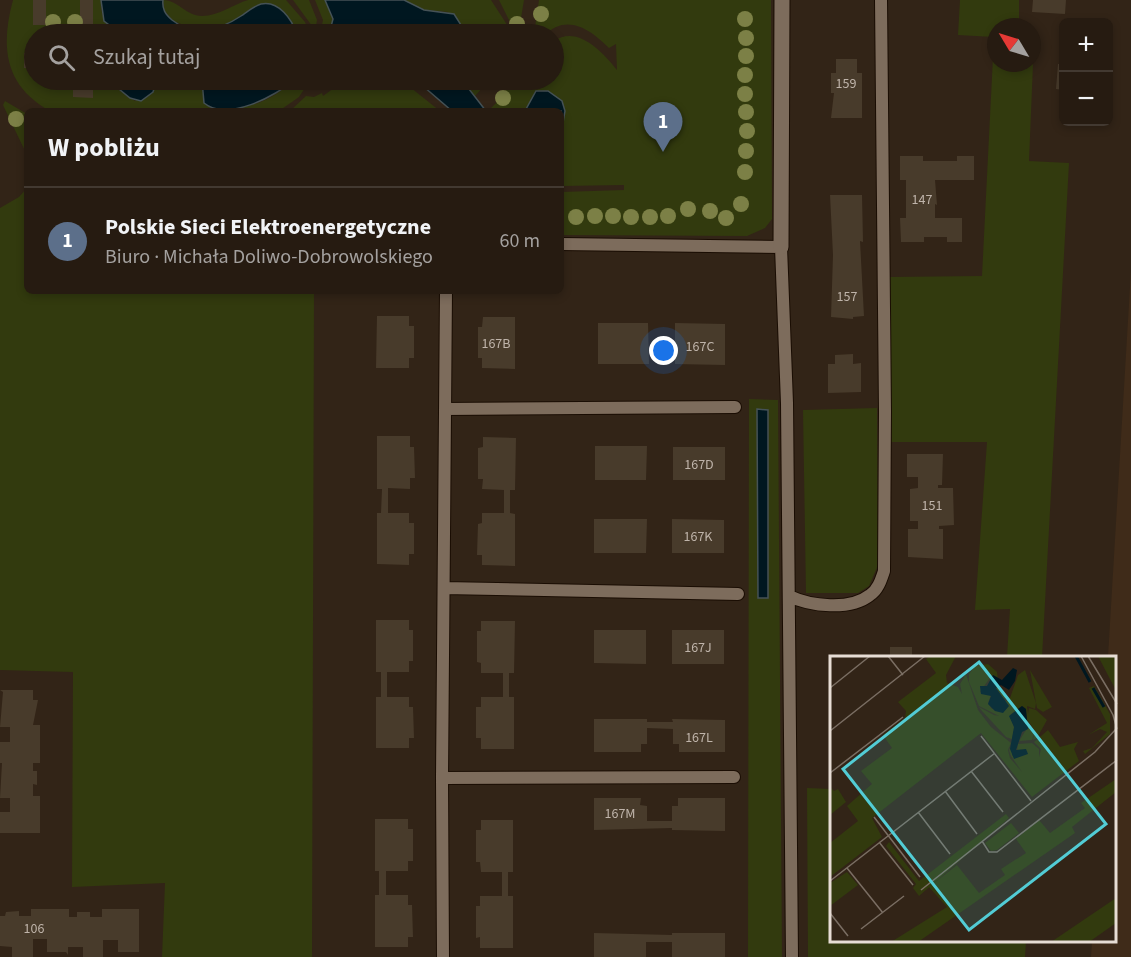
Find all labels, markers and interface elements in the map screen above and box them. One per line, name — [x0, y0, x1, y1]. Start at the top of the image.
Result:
north arrow — [987, 18, 1041, 72]
map controls — [1059, 18, 1113, 126]
button: + — [1059, 18, 1113, 72]
search box — [24, 24, 564, 90]
icon: search — [45, 41, 78, 74]
text: Szukaj tutaj — [93, 41, 200, 73]
button: − — [1059, 72, 1113, 126]
house number: 159 — [836, 74, 856, 94]
pin: 1 — [644, 102, 682, 152]
text: W pobliżu — [48, 129, 160, 166]
house number: 147 — [912, 190, 932, 210]
text: Polskie Sieci Elektroenergetyczne — [105, 211, 431, 243]
text: 1 — [62, 227, 73, 255]
text: 60 m — [500, 227, 540, 255]
text: Biuro · Michała Doliwo-Dobrowolskiego — [105, 243, 433, 271]
house number: 157 — [837, 287, 857, 307]
house number: 167B — [481, 334, 511, 354]
your location — [649, 336, 678, 365]
house number: 167C — [686, 337, 714, 357]
house number: 167D — [684, 455, 714, 475]
house number: 151 — [922, 496, 942, 516]
house number: 167K — [684, 527, 713, 547]
house number: 167J — [684, 638, 712, 658]
inset map — [830, 656, 1116, 942]
house number: 167L — [685, 728, 713, 748]
house number: 167M — [604, 804, 636, 824]
house number: 106 — [24, 919, 44, 939]

